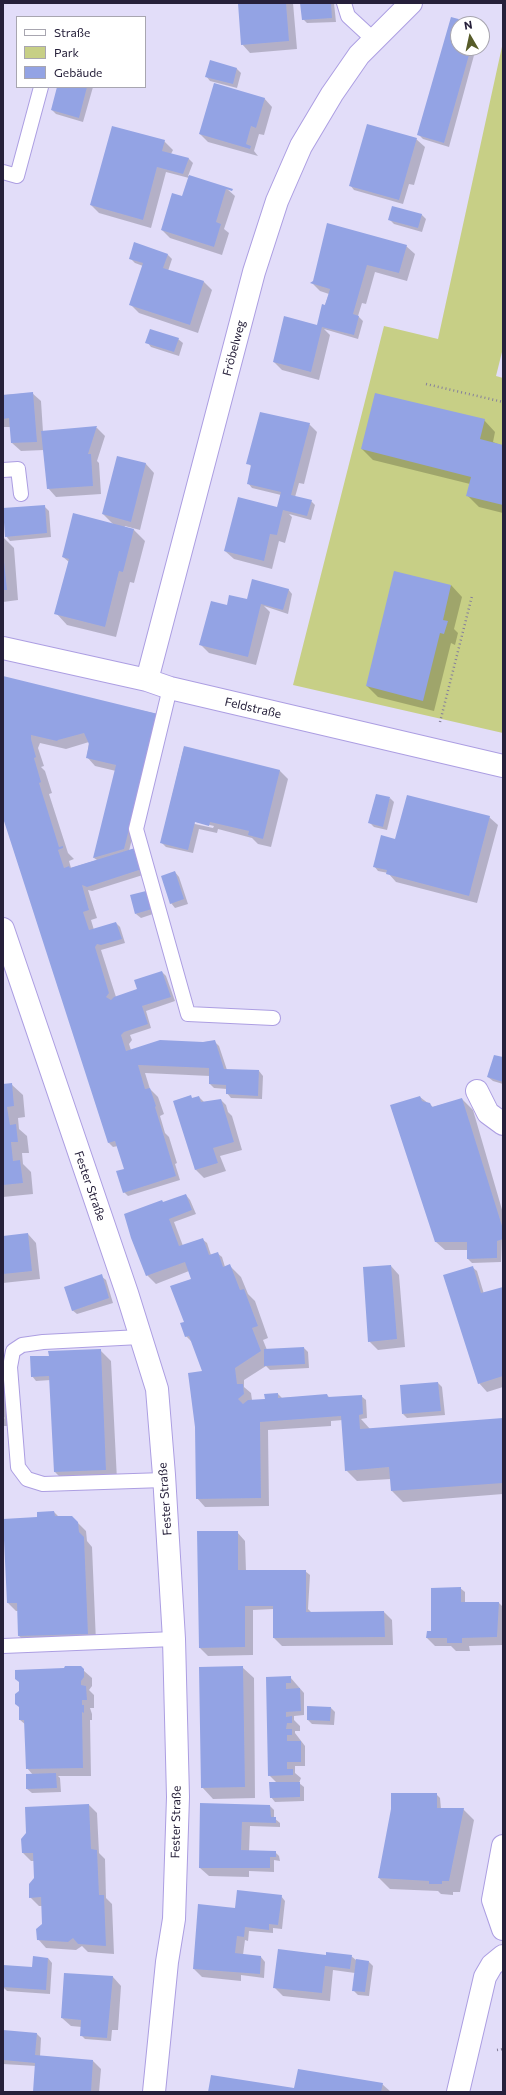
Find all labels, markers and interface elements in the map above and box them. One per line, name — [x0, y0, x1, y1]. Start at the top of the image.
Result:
legend — [16, 16, 146, 88]
north arrow — [450, 16, 490, 56]
text: N — [463, 18, 473, 32]
text: Straße — [54, 25, 90, 39]
text: Park — [54, 45, 79, 59]
text: Gebäude — [54, 65, 102, 79]
street label: Fröbelweg — [220, 319, 248, 377]
street label: Feldstraße — [223, 694, 283, 722]
street label: Fester Straße — [71, 1149, 109, 1223]
street label: Fester Straße — [155, 1462, 175, 1536]
street label: Fester Straße — [168, 1785, 184, 1859]

